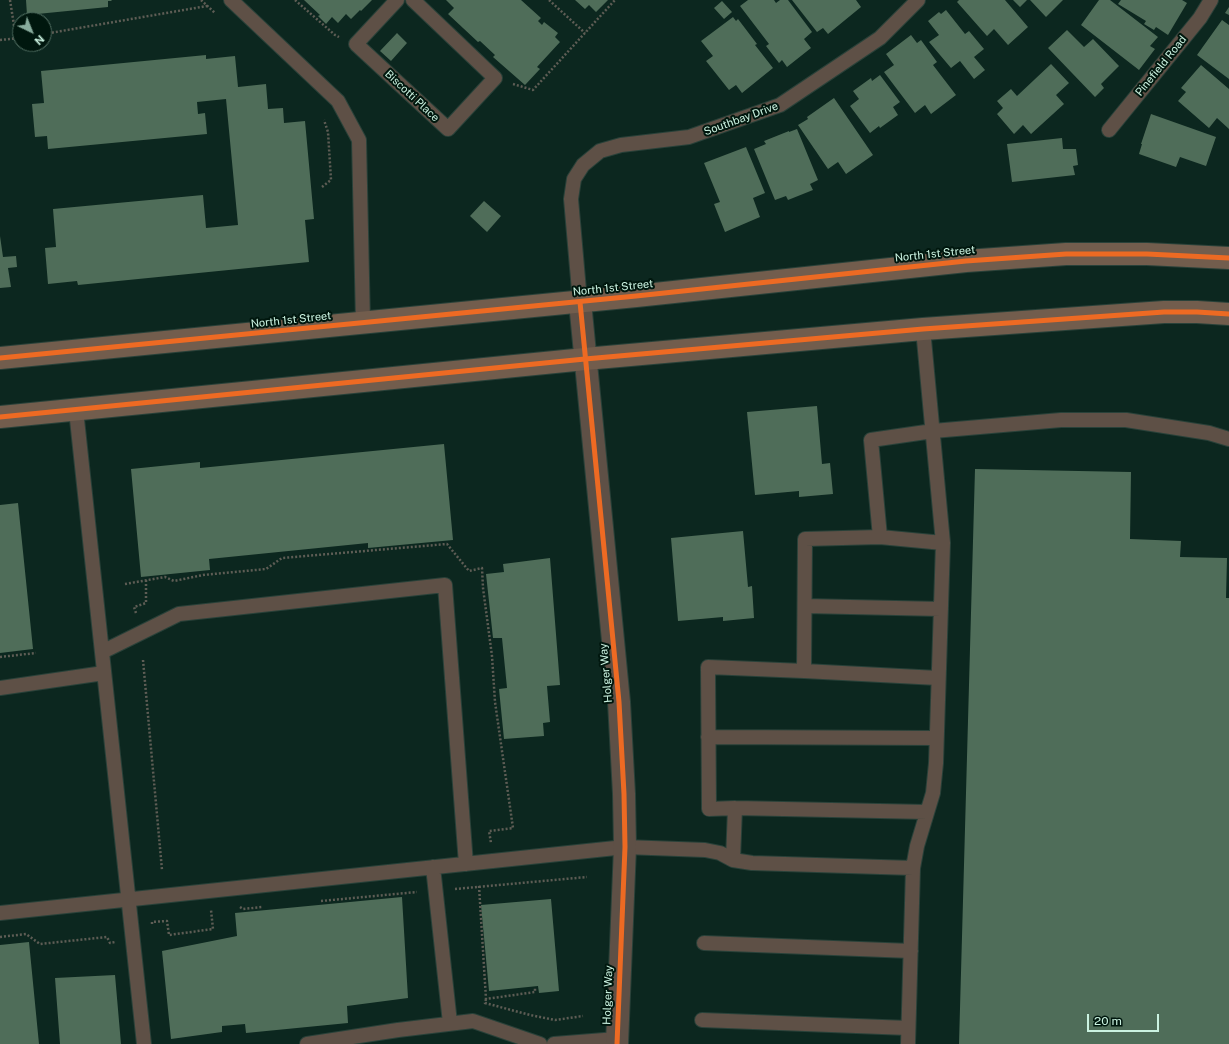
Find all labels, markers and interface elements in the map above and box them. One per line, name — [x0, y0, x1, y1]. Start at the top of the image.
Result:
north arrow — [12, 12, 52, 52]
text: N — [32, 33, 47, 47]
street label: Pinefield Road — [1133, 33, 1189, 99]
street label: Biscotti Place — [382, 67, 442, 125]
street label: Southbay Drive — [702, 99, 780, 139]
street label: North 1st Street — [894, 243, 976, 265]
street label: North 1st Street — [572, 277, 654, 299]
street label: North 1st Street — [250, 309, 332, 331]
street label: Holger Way — [597, 643, 615, 703]
street label: Holger Way — [600, 965, 616, 1025]
scale bar — [1089, 1006, 1161, 1032]
text: 20 m — [1094, 1014, 1122, 1028]

